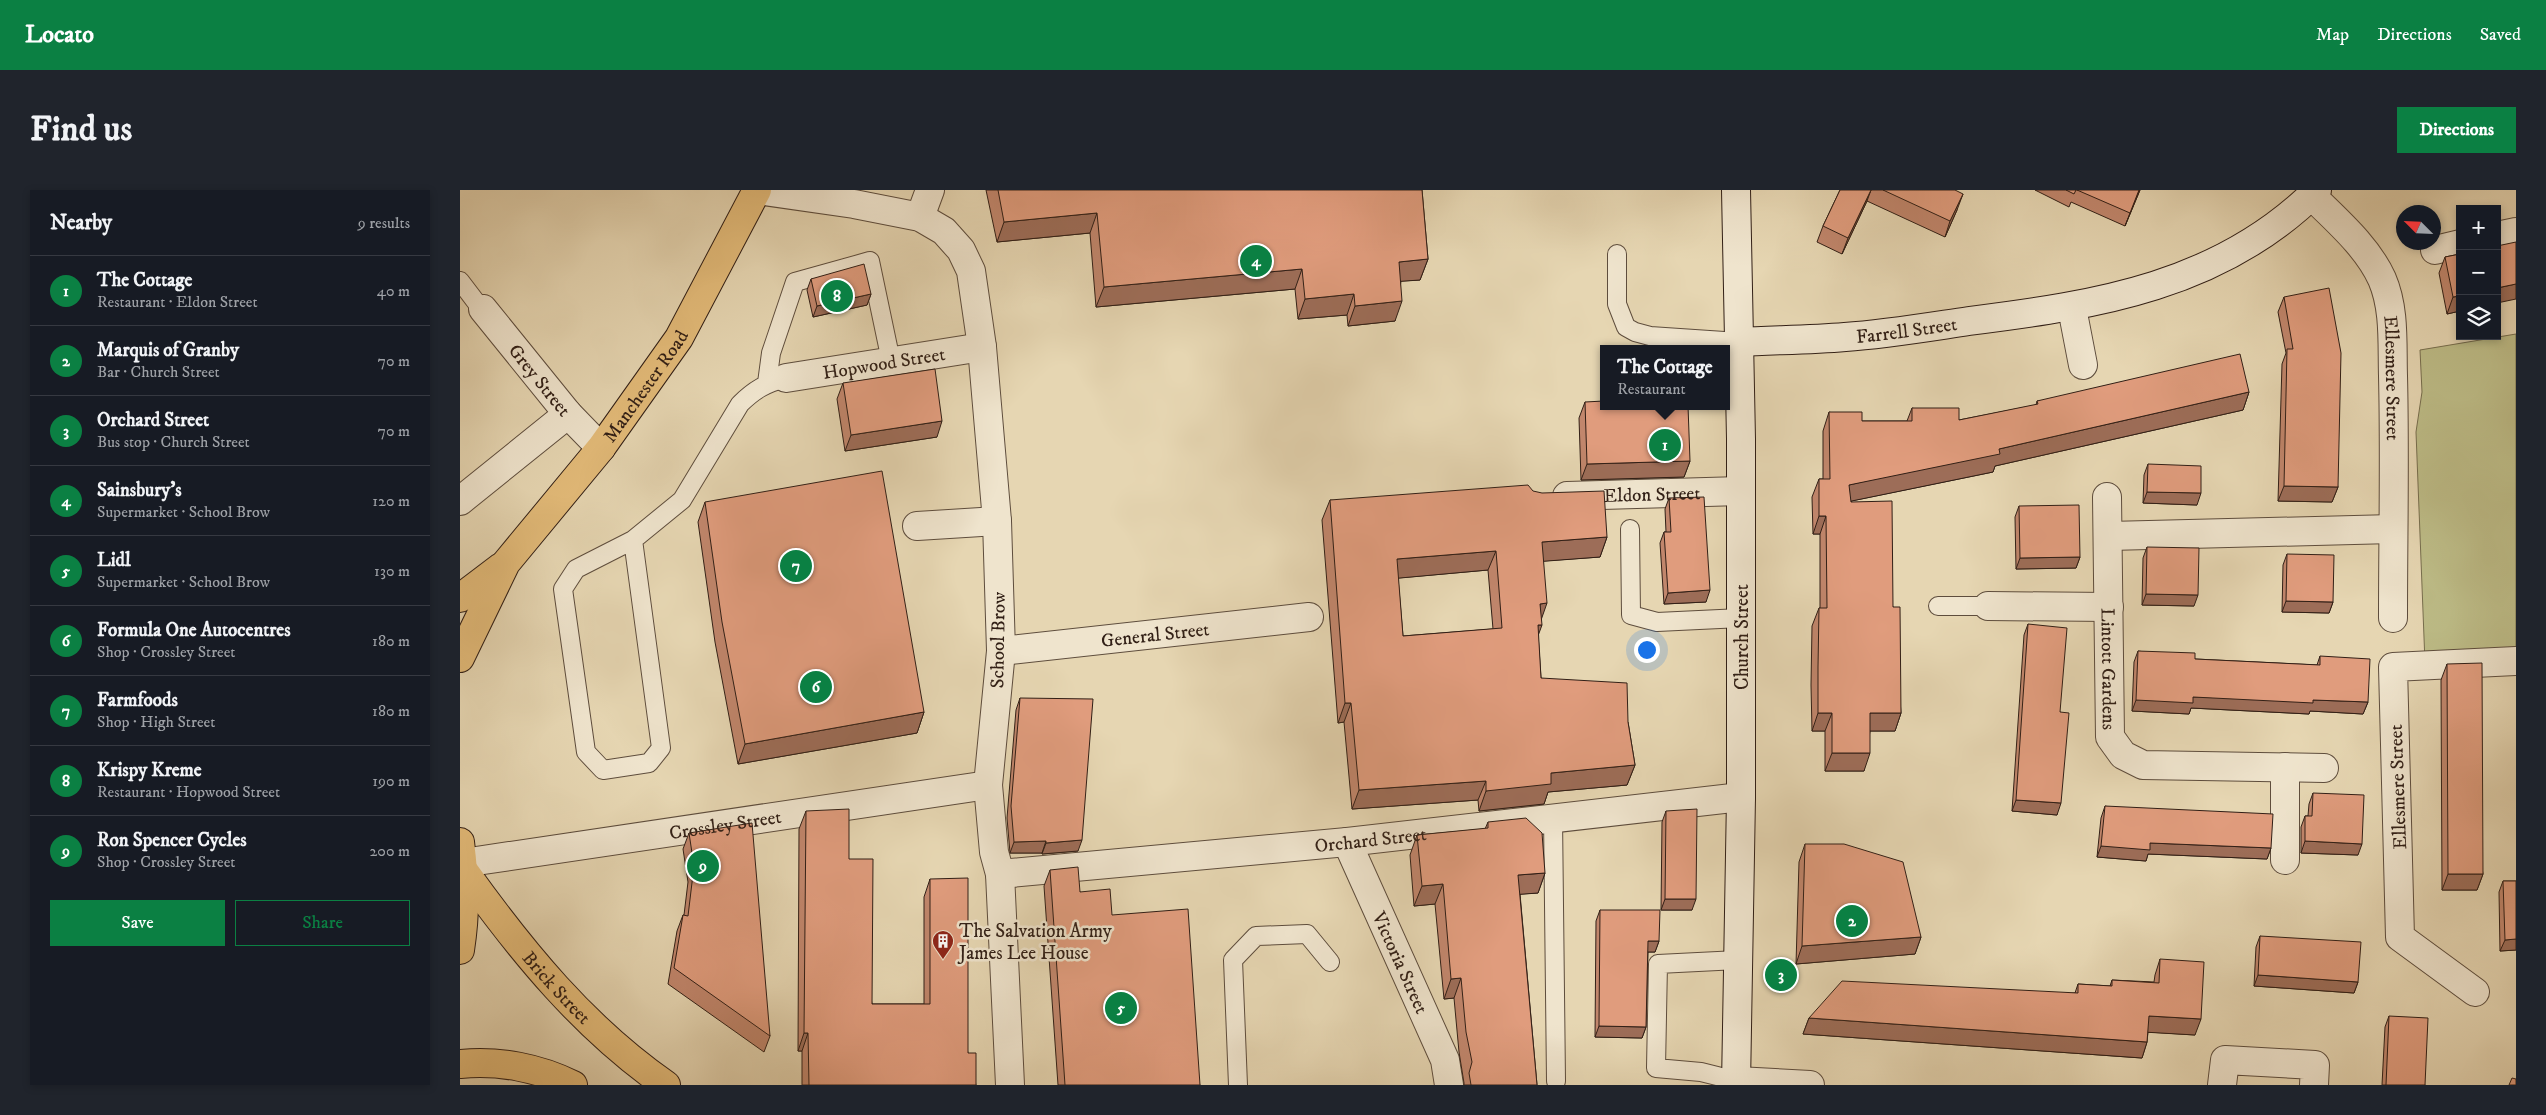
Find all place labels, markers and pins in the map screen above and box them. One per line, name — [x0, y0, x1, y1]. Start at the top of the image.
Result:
pin: 4 — [1240, 242, 1272, 280]
pin: 8 — [821, 277, 853, 315]
pin: 1 — [1649, 426, 1681, 464]
pin: 7 — [780, 547, 812, 585]
pin: 6 — [800, 668, 832, 706]
pin: 9 — [687, 847, 719, 885]
pin: 2 — [1836, 902, 1868, 940]
place label: The Salvation Army James Lee House — [957, 920, 1113, 965]
building icon: The Salvation Army James Lee House — [931, 929, 955, 960]
pin: 3 — [1765, 956, 1797, 994]
pin: 5 — [1105, 989, 1137, 1027]

